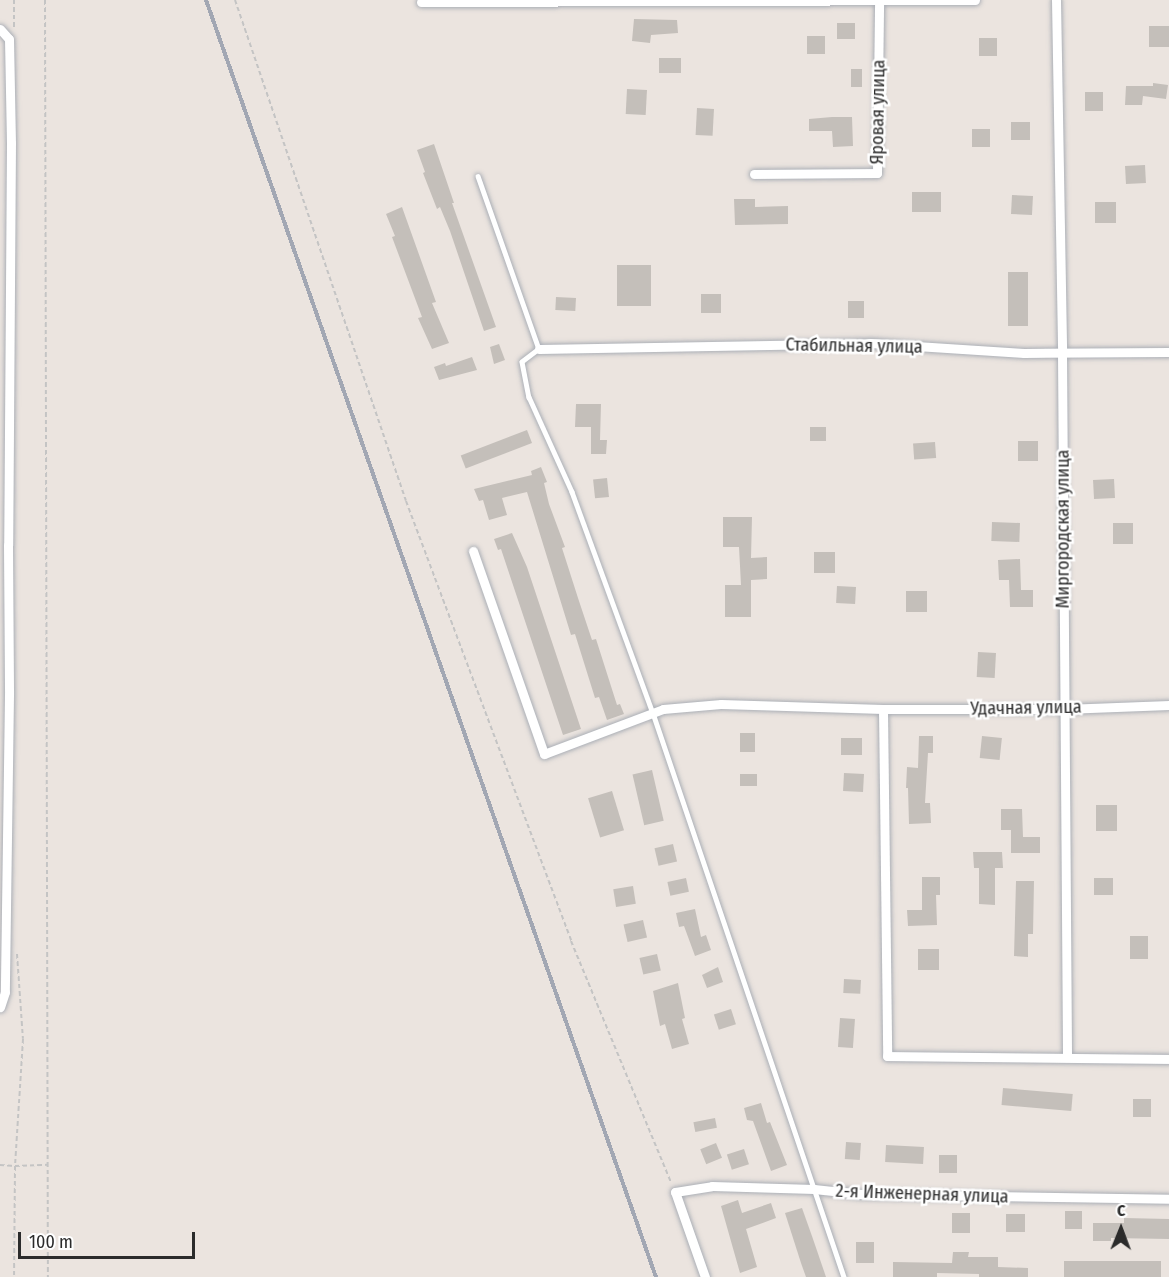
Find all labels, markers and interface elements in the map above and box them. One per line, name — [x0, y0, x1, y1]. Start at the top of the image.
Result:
street label: Яровая улица — [866, 59, 890, 165]
street label: Стабильная улица — [785, 334, 923, 358]
street label: Миргородская улица — [1052, 450, 1074, 608]
street label: Удачная улица — [970, 696, 1082, 720]
street label: 2-я Инженерная улица — [835, 1180, 1009, 1208]
north arrow — [1091, 1199, 1151, 1259]
text: С — [1117, 1201, 1126, 1220]
scale bar — [21, 1220, 198, 1258]
text: 100 m — [29, 1231, 73, 1253]

